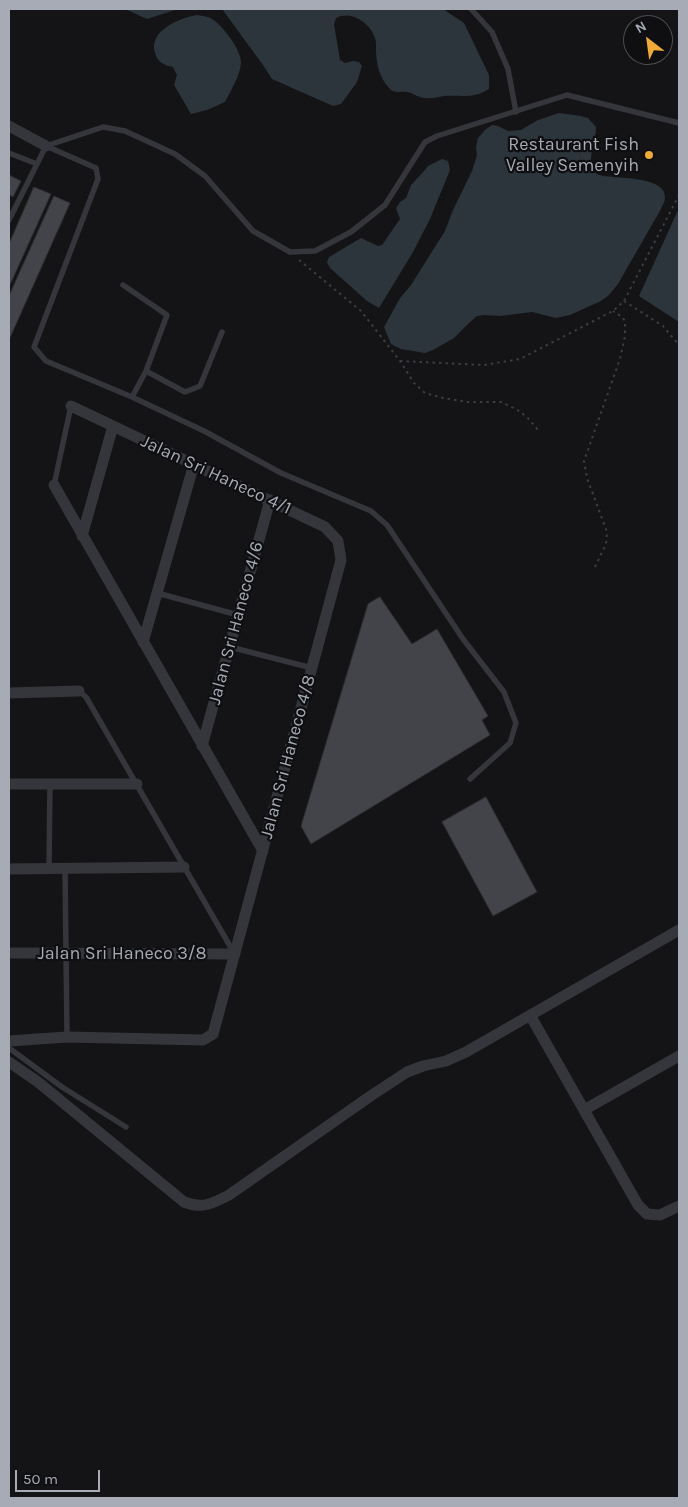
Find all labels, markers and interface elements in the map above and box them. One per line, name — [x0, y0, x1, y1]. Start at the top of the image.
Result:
north arrow — [623, 15, 673, 65]
text: N — [632, 18, 649, 37]
place label: Restaurant Fish Valley Semenyih — [506, 134, 639, 176]
marker: Restaurant Fish Valley Semenyih — [643, 149, 655, 161]
street label: Jalan Sri Haneco 4/1 — [137, 431, 295, 519]
street label: Jalan Sri Haneco 4/6 — [204, 539, 268, 707]
street label: Jalan Sri Haneco 4/8 — [256, 673, 320, 841]
street label: Jalan Sri Haneco 3/8 — [37, 943, 207, 965]
scale bar — [18, 1460, 102, 1492]
text: 50 m — [23, 1470, 58, 1488]

